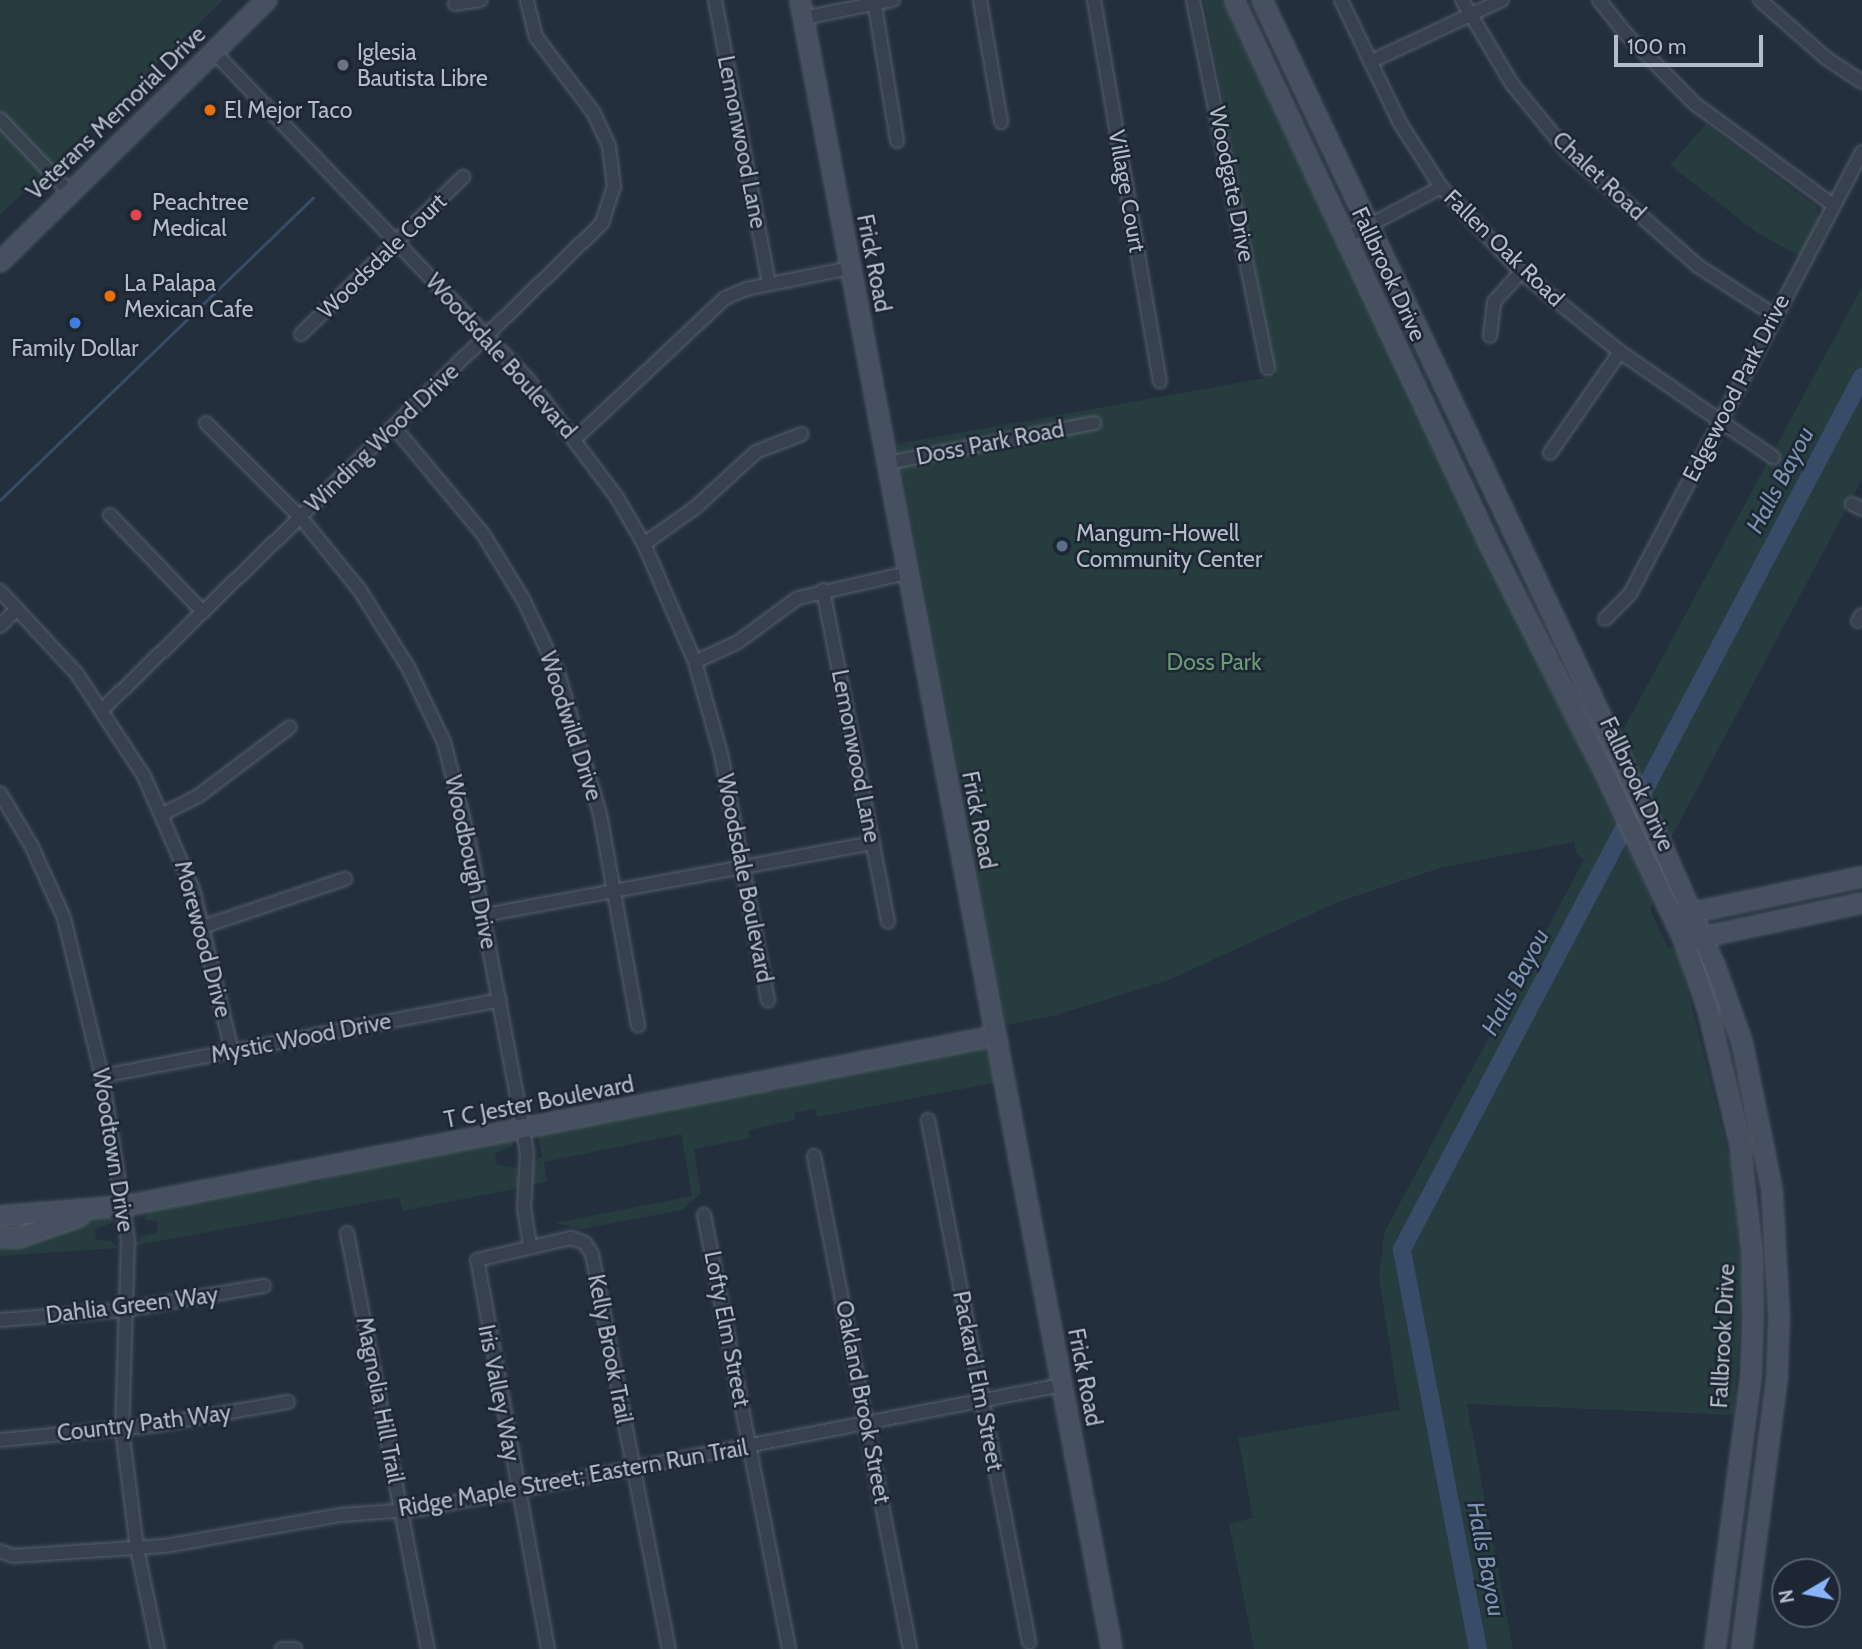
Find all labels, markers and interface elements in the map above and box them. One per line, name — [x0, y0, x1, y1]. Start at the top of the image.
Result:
street label: Veterans Memorial Drive — [21, 20, 211, 206]
scale bar — [1617, 21, 1766, 65]
text: 100 m — [1627, 34, 1686, 59]
place label: Iglesia Bautista Libre — [357, 38, 488, 92]
street label: Lemonwood Lane — [712, 53, 772, 231]
marker: Iglesia Bautista Libre — [335, 57, 351, 73]
place label: El Mejor Taco — [224, 96, 352, 124]
marker: El Mejor Taco — [202, 102, 218, 118]
street label: Woodgate Drive — [1203, 104, 1261, 264]
street label: Chalet Road — [1547, 126, 1651, 226]
street label: Village Court — [1103, 128, 1151, 254]
street label: Fallen Oak Road — [1438, 184, 1570, 312]
place label: Peachtree Medical — [152, 188, 249, 242]
street label: Woodsdale Court — [312, 188, 452, 324]
street label: Fallbrook Drive — [1346, 203, 1432, 345]
marker: Peachtree Medical — [126, 205, 146, 225]
street label: Frick Road — [851, 212, 897, 314]
street label: Woodsdale Boulevard — [420, 268, 582, 444]
place label: La Palapa Mexican Cafe — [124, 269, 254, 323]
marker: La Palapa Mexican Cafe — [102, 288, 118, 304]
street label: Edgewood Park Drive — [1677, 290, 1795, 486]
marker: Family Dollar — [67, 315, 83, 331]
place label: Family Dollar — [11, 334, 139, 362]
street label: Winding Wood Drive — [300, 358, 464, 518]
street label: Doss Park Road — [914, 415, 1066, 471]
water label: Halls Bayou — [1740, 422, 1820, 538]
place label: Mangum-Howell Community Center — [1076, 519, 1262, 573]
marker: Mangum-Howell Community Center — [1054, 538, 1070, 554]
street label: Woodwild Drive — [534, 648, 608, 804]
park label: Doss Park — [1167, 648, 1261, 676]
street label: Lemonwood Lane — [826, 667, 886, 845]
street label: Fallbrook Drive — [1594, 713, 1680, 855]
street label: Frick Road — [956, 769, 1002, 871]
street label: Woodsdale Boulevard — [711, 771, 779, 985]
street label: Woodbough Drive — [439, 773, 503, 951]
street label: Morewood Drive — [169, 858, 237, 1020]
water label: Halls Bayou — [1475, 924, 1555, 1040]
street label: Mystic Wood Drive — [208, 1007, 394, 1069]
street label: Woodtown Drive — [86, 1066, 140, 1234]
street label: T C Jester Boulevard — [442, 1070, 636, 1134]
street label: Lofty Elm Street — [698, 1249, 756, 1409]
street label: Fallbrook Drive — [1705, 1263, 1741, 1409]
street label: Kelly Brook Trail — [582, 1272, 638, 1426]
street label: Dahlia Green Way — [44, 1281, 220, 1329]
street label: Packard Elm Street — [947, 1289, 1009, 1473]
street label: Oakland Brook Street — [830, 1298, 896, 1506]
street label: Magnolia Hill Trail — [350, 1315, 410, 1485]
street label: Iris Valley Way — [472, 1322, 526, 1464]
street label: Frick Road — [1062, 1326, 1108, 1428]
street label: Country Path Way — [55, 1399, 233, 1447]
street label: Ridge Maple Street; Eastern Run Trail — [396, 1434, 750, 1522]
water label: Halls Bayou — [1461, 1499, 1511, 1619]
north arrow — [1771, 1558, 1841, 1628]
text: N — [1774, 1588, 1799, 1605]

